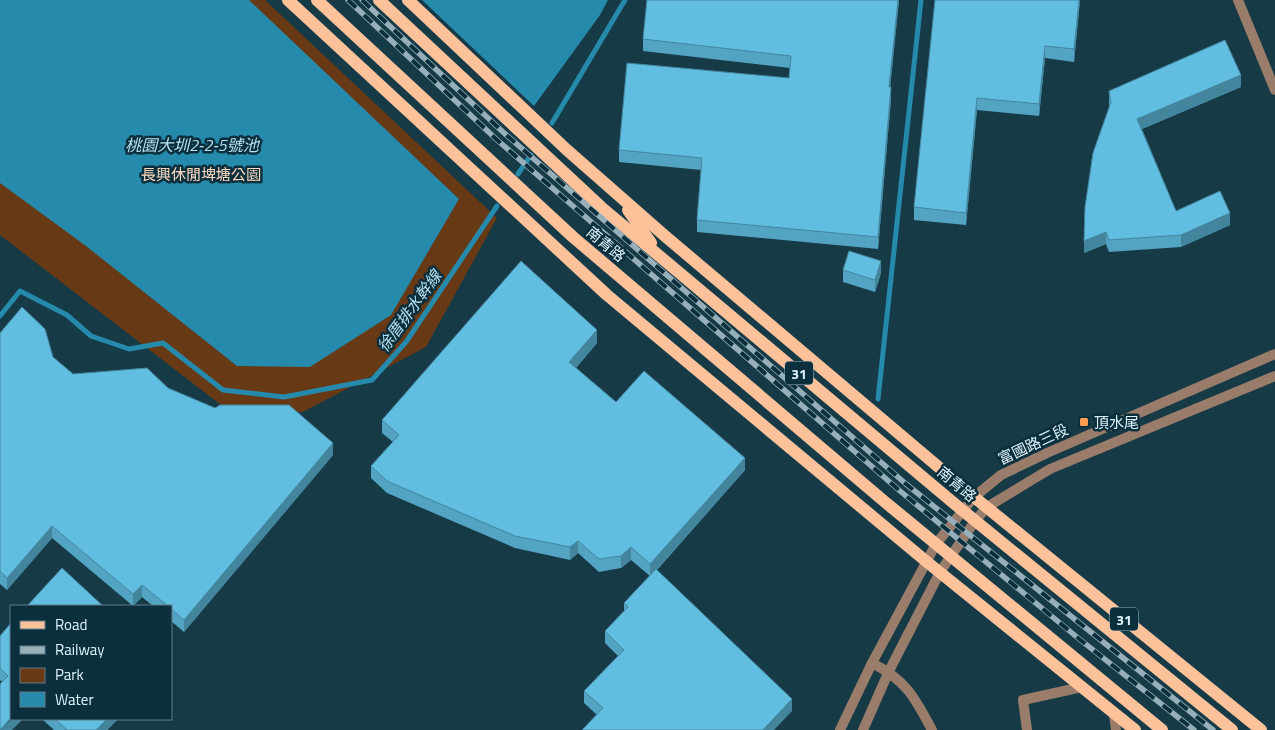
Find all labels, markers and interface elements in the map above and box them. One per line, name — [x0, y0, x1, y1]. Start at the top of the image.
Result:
water label: 桃園大圳2-2-5號池 — [125, 133, 261, 157]
park label: 長興休閒埤塘公園 — [141, 163, 261, 186]
street label: 南青路 — [581, 221, 631, 267]
water label: 徐厝排水幹線 — [371, 264, 448, 357]
road number: 31 — [785, 362, 813, 384]
place label: 頂水尾 — [1094, 411, 1139, 434]
marker: 頂水尾 — [1078, 416, 1090, 428]
street label: 富國路三段 — [994, 418, 1072, 470]
street label: 南青路 — [932, 461, 982, 507]
legend — [10, 605, 172, 720]
road number: 31 — [1110, 608, 1138, 630]
text: Road — [55, 613, 87, 636]
text: Railway — [55, 638, 105, 661]
text: Park — [55, 663, 84, 686]
text: Water — [55, 688, 94, 711]

